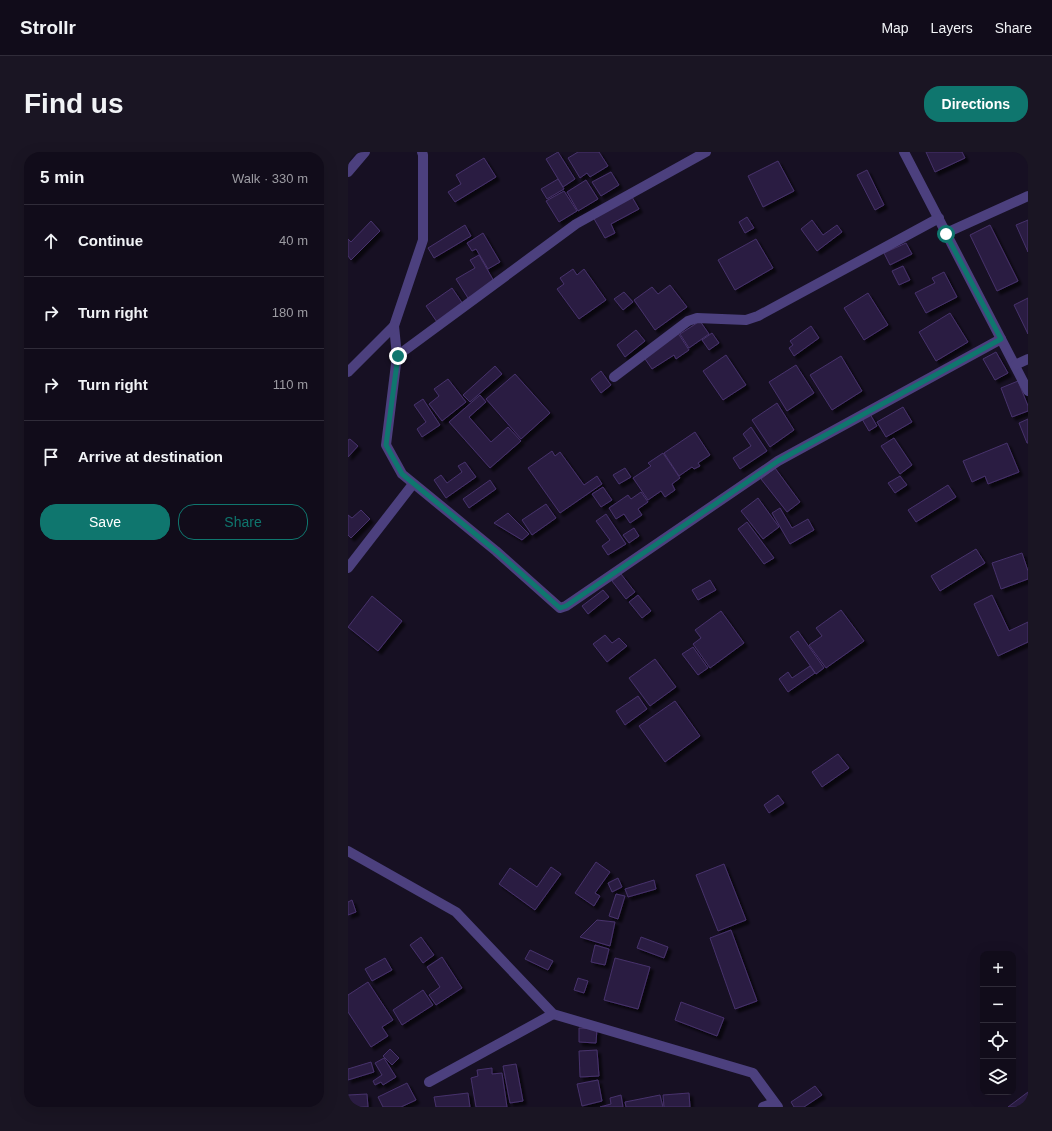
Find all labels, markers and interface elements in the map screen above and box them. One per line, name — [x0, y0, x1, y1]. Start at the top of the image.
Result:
text: Strollr — [20, 17, 76, 38]
text: Map — [881, 20, 909, 36]
text: Layers — [931, 20, 973, 36]
text: Share — [995, 20, 1032, 36]
button: Directions — [924, 86, 1028, 122]
text: Find us — [24, 88, 124, 119]
text: 5 min — [40, 168, 84, 187]
text: Walk · 330 m — [232, 171, 308, 186]
route start — [937, 225, 955, 243]
icon: ahead — [40, 230, 62, 252]
text: Continue — [78, 232, 143, 249]
text: 40 m — [279, 233, 308, 248]
icon: right — [40, 302, 62, 324]
text: Turn right — [78, 304, 148, 321]
text: 180 m — [272, 305, 308, 320]
route end — [389, 347, 407, 365]
icon: right — [40, 374, 62, 396]
text: Turn right — [78, 376, 148, 393]
text: 110 m — [273, 377, 308, 392]
icon: arrive — [40, 446, 62, 468]
text: Arrive at destination — [78, 448, 223, 465]
button: Save — [40, 504, 170, 540]
button: Share — [178, 504, 308, 540]
map controls — [980, 951, 1016, 1095]
button: + — [980, 951, 1016, 987]
button: − — [980, 987, 1016, 1023]
button: locate — [980, 1023, 1016, 1059]
button: layers — [980, 1059, 1016, 1095]

